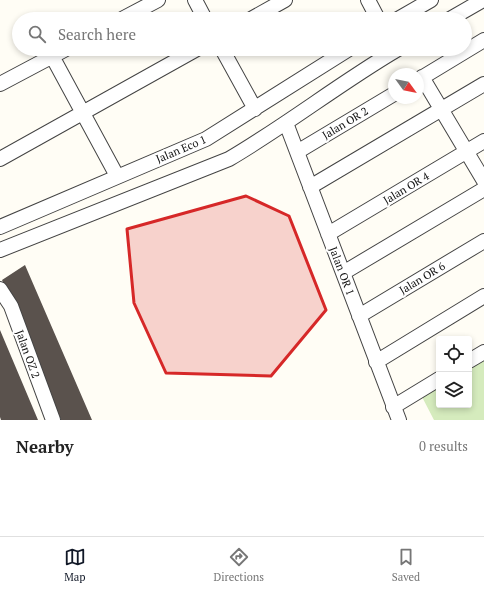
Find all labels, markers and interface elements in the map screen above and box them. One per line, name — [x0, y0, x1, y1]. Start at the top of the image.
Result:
search box — [12, 12, 472, 56]
icon: search — [26, 23, 48, 45]
text: Search here — [58, 24, 136, 44]
north arrow — [388, 68, 424, 104]
street label: Jalan OR 2 — [320, 104, 371, 142]
street label: Jalan Eco 1 — [154, 132, 208, 166]
street label: Jalan OR 4 — [381, 169, 432, 207]
street label: Jalan OR 1 — [326, 245, 358, 297]
street label: Jalan OR 6 — [397, 259, 448, 297]
street label: Jalan OZ 2 — [13, 328, 43, 380]
map controls — [436, 336, 472, 408]
button: locate — [436, 336, 472, 372]
button: layers — [436, 372, 472, 408]
text: Nearby — [16, 435, 74, 458]
text: 0 results — [419, 437, 468, 455]
tab: Map — [64, 546, 86, 584]
tab: Directions — [213, 546, 264, 584]
tab: Saved — [392, 546, 420, 584]

